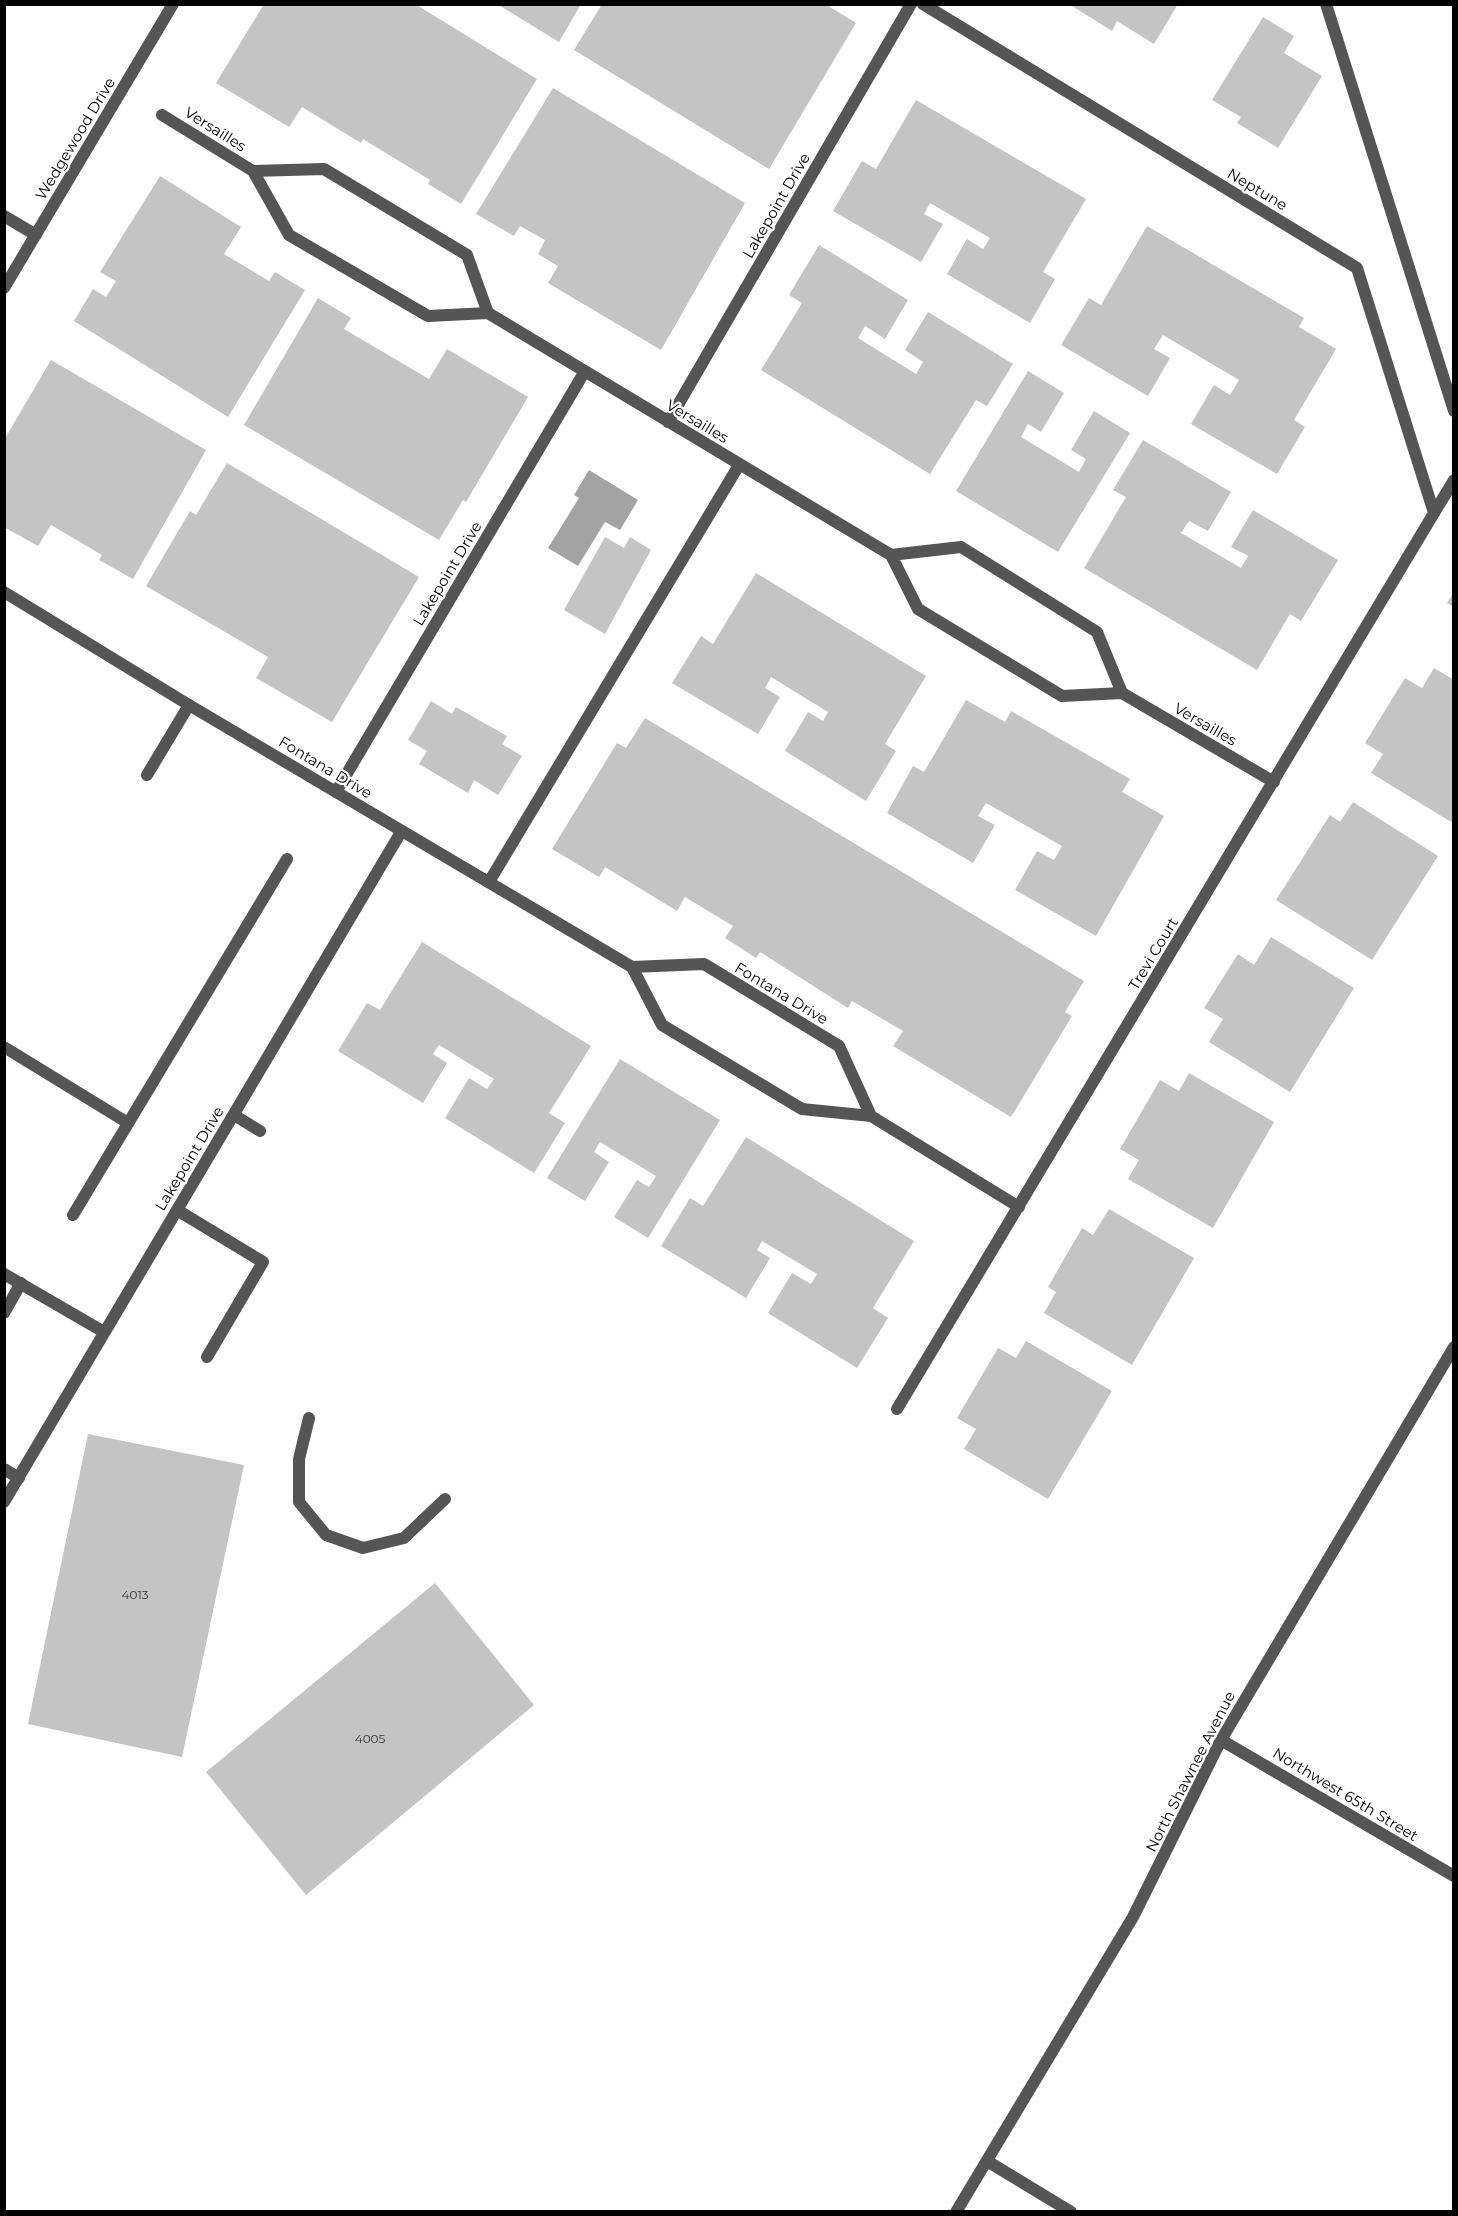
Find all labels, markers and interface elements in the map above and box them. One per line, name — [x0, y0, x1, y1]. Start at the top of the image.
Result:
street label: Wedgewood Drive — [32, 75, 120, 203]
street label: Versailles — [181, 104, 249, 156]
street label: Lakepoint Drive — [740, 150, 814, 262]
street label: Neptune — [1224, 165, 1290, 215]
street label: Versailles — [663, 396, 731, 448]
street label: Lakepoint Drive — [410, 519, 486, 629]
street label: Versailles — [1170, 700, 1240, 750]
street label: Fontana Drive — [275, 733, 375, 803]
street label: Trevi Court — [1125, 915, 1183, 993]
street label: Fontana Drive — [731, 959, 831, 1029]
street label: Lakepoint Drive — [152, 1104, 228, 1214]
house number: 4013 — [122, 1588, 148, 1602]
street label: North Shawnee Avenue — [1143, 1689, 1239, 1855]
house number: 4005 — [355, 1732, 385, 1746]
street label: Northwest 65th Street — [1269, 1744, 1421, 1846]

